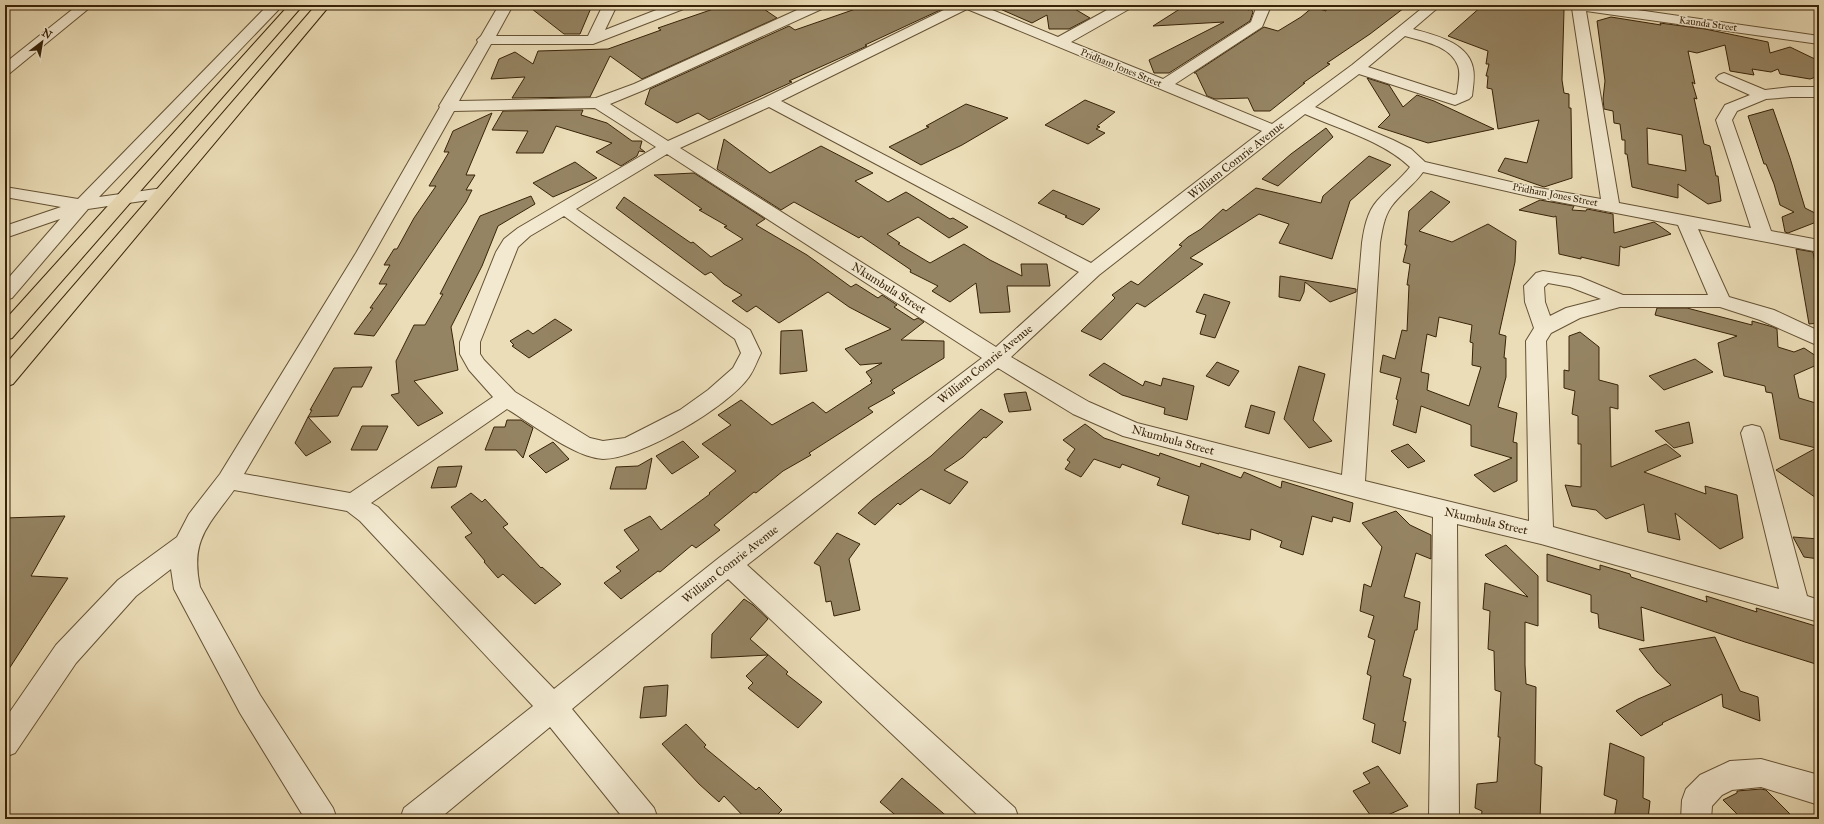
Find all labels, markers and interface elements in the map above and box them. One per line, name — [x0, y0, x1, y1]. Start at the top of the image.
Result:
street label: Kaunda Street — [1678, 14, 1738, 34]
north arrow — [22, 22, 62, 62]
text: N — [40, 26, 55, 42]
street label: Pridham Jones Street — [1078, 46, 1164, 91]
street label: William Comrie Avenue — [1185, 118, 1287, 202]
street label: Pridham Jones Street — [1511, 181, 1599, 210]
street label: Nkumbula Street — [849, 260, 929, 317]
street label: William Comrie Avenue — [935, 321, 1035, 407]
street label: Nkumbula Street — [1130, 422, 1217, 458]
street label: Nkumbula Street — [1443, 505, 1530, 538]
street label: William Comrie Avenue — [679, 522, 781, 606]

